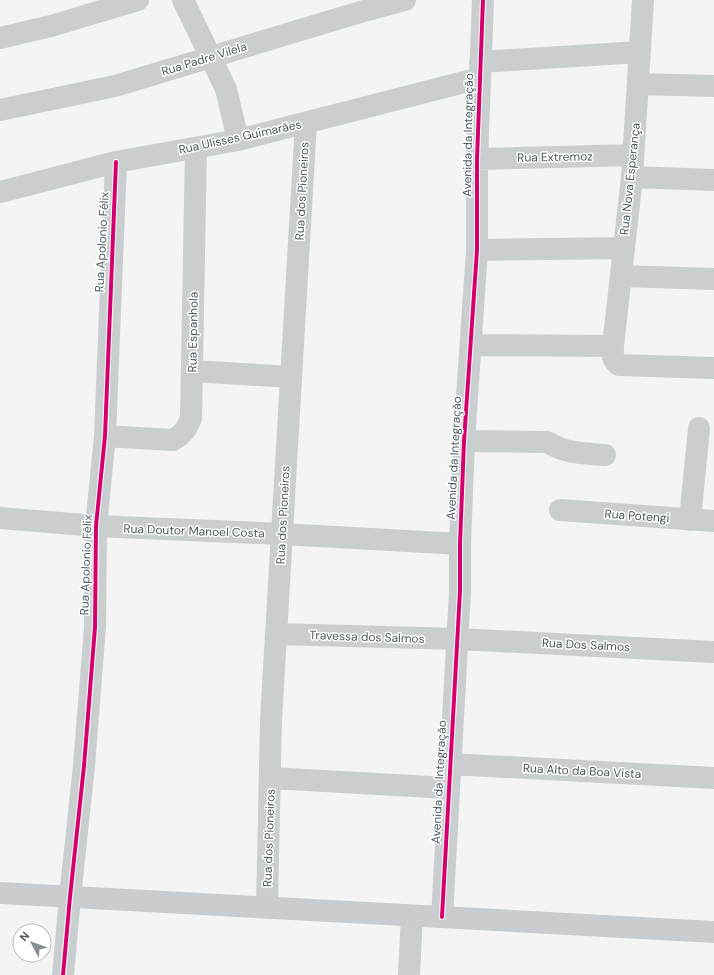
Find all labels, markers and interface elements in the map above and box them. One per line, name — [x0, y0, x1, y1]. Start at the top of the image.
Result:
street label: Rua Padre Vilela — [159, 38, 249, 80]
street label: Avenida da Integração — [459, 73, 477, 197]
street label: Rua Ulisses Guimarães — [177, 116, 303, 158]
street label: Rua Nova Esperança — [616, 122, 644, 236]
street label: Rua dos Pioneiros — [291, 141, 313, 241]
street label: Rua Extremoz — [517, 148, 593, 166]
street label: Rua Apolonio Félix — [91, 191, 113, 293]
street label: Rua Espanhola — [184, 292, 202, 372]
street label: Avenida da Integração — [443, 396, 465, 520]
street label: Rua dos Pioneiros — [272, 465, 294, 565]
street label: Rua Potengi — [604, 506, 670, 526]
street label: Rua Apolonio Félix — [76, 514, 96, 616]
street label: Rua Doutor Manoel Costa — [123, 521, 265, 541]
street label: Travessa dos Salmos — [309, 627, 425, 647]
street label: Rua Dos Salmos — [541, 635, 631, 655]
street label: Avenida da Integração — [428, 720, 450, 844]
street label: Rua Alto da Boa Vista — [522, 760, 642, 782]
street label: Rua dos Pioneiros — [259, 789, 279, 887]
north arrow — [12, 923, 52, 963]
text: N — [17, 929, 32, 944]

